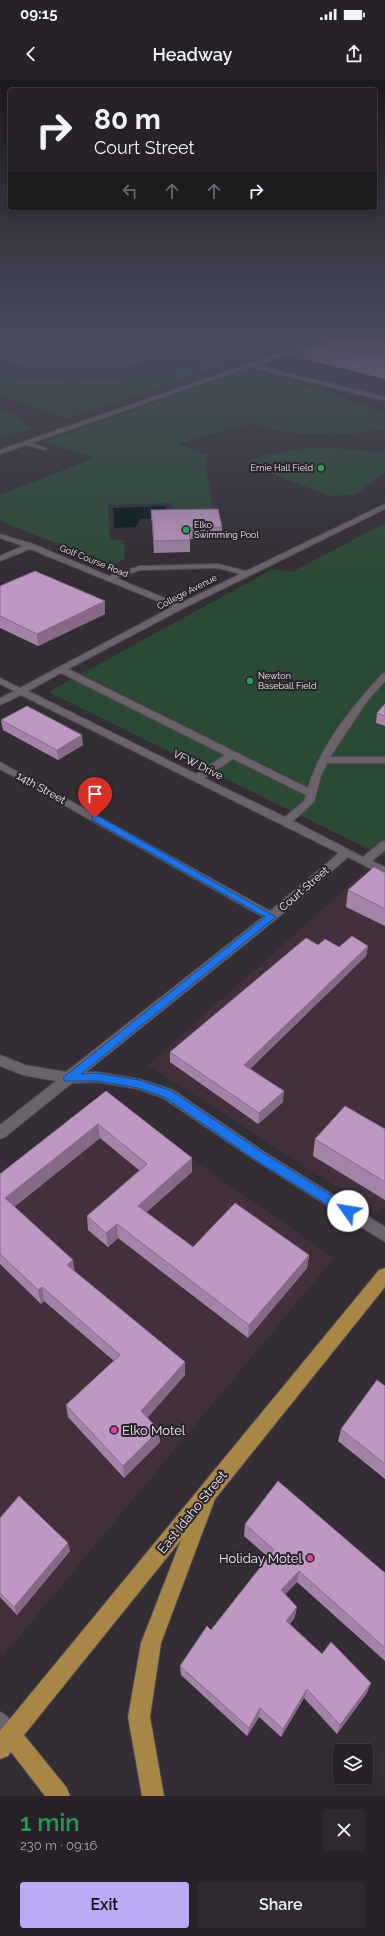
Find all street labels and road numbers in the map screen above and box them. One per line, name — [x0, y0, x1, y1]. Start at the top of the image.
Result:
street label: Golf Course Road — [58, 543, 130, 579]
street label: College Avenue — [155, 572, 219, 611]
street label: VFW Drive — [171, 747, 226, 783]
street label: 14th Street — [14, 769, 68, 807]
street label: Court Street — [277, 864, 332, 914]
street label: East Idaho Street — [154, 1467, 230, 1556]

